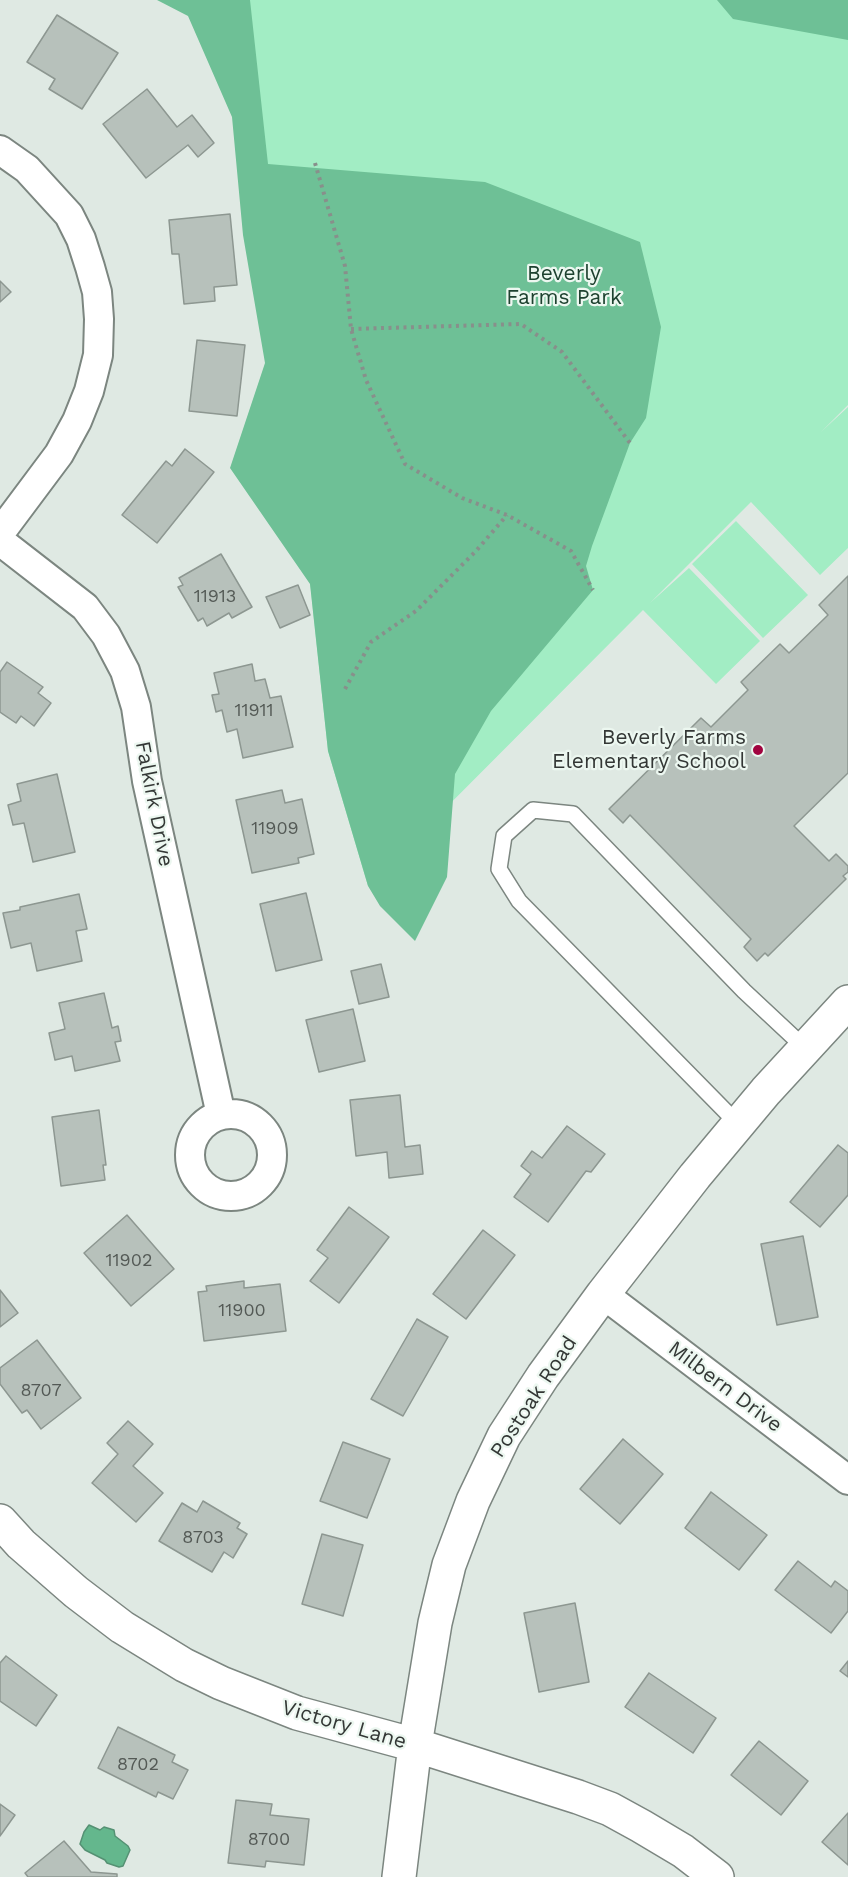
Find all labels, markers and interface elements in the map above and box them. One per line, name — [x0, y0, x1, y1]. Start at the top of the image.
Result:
park label: Beverly Farms Park — [506, 261, 622, 311]
house number: 11913 — [194, 586, 236, 608]
house number: 11911 — [234, 700, 274, 722]
place label: Beverly Farms Elementary School — [552, 725, 746, 775]
street label: Falkirk Drive — [129, 739, 179, 869]
marker: Beverly Farms Elementary School — [751, 743, 765, 757]
house number: 11909 — [251, 818, 299, 840]
house number: 11902 — [106, 1250, 152, 1272]
house number: 11900 — [218, 1300, 266, 1322]
street label: Postoak Road — [485, 1331, 583, 1463]
street label: Milbern Drive — [663, 1336, 787, 1438]
house number: 8707 — [20, 1380, 62, 1402]
house number: 8703 — [182, 1527, 224, 1549]
street label: Victory Lane — [279, 1695, 409, 1755]
house number: 8702 — [117, 1754, 159, 1776]
house number: 8700 — [248, 1829, 290, 1851]

